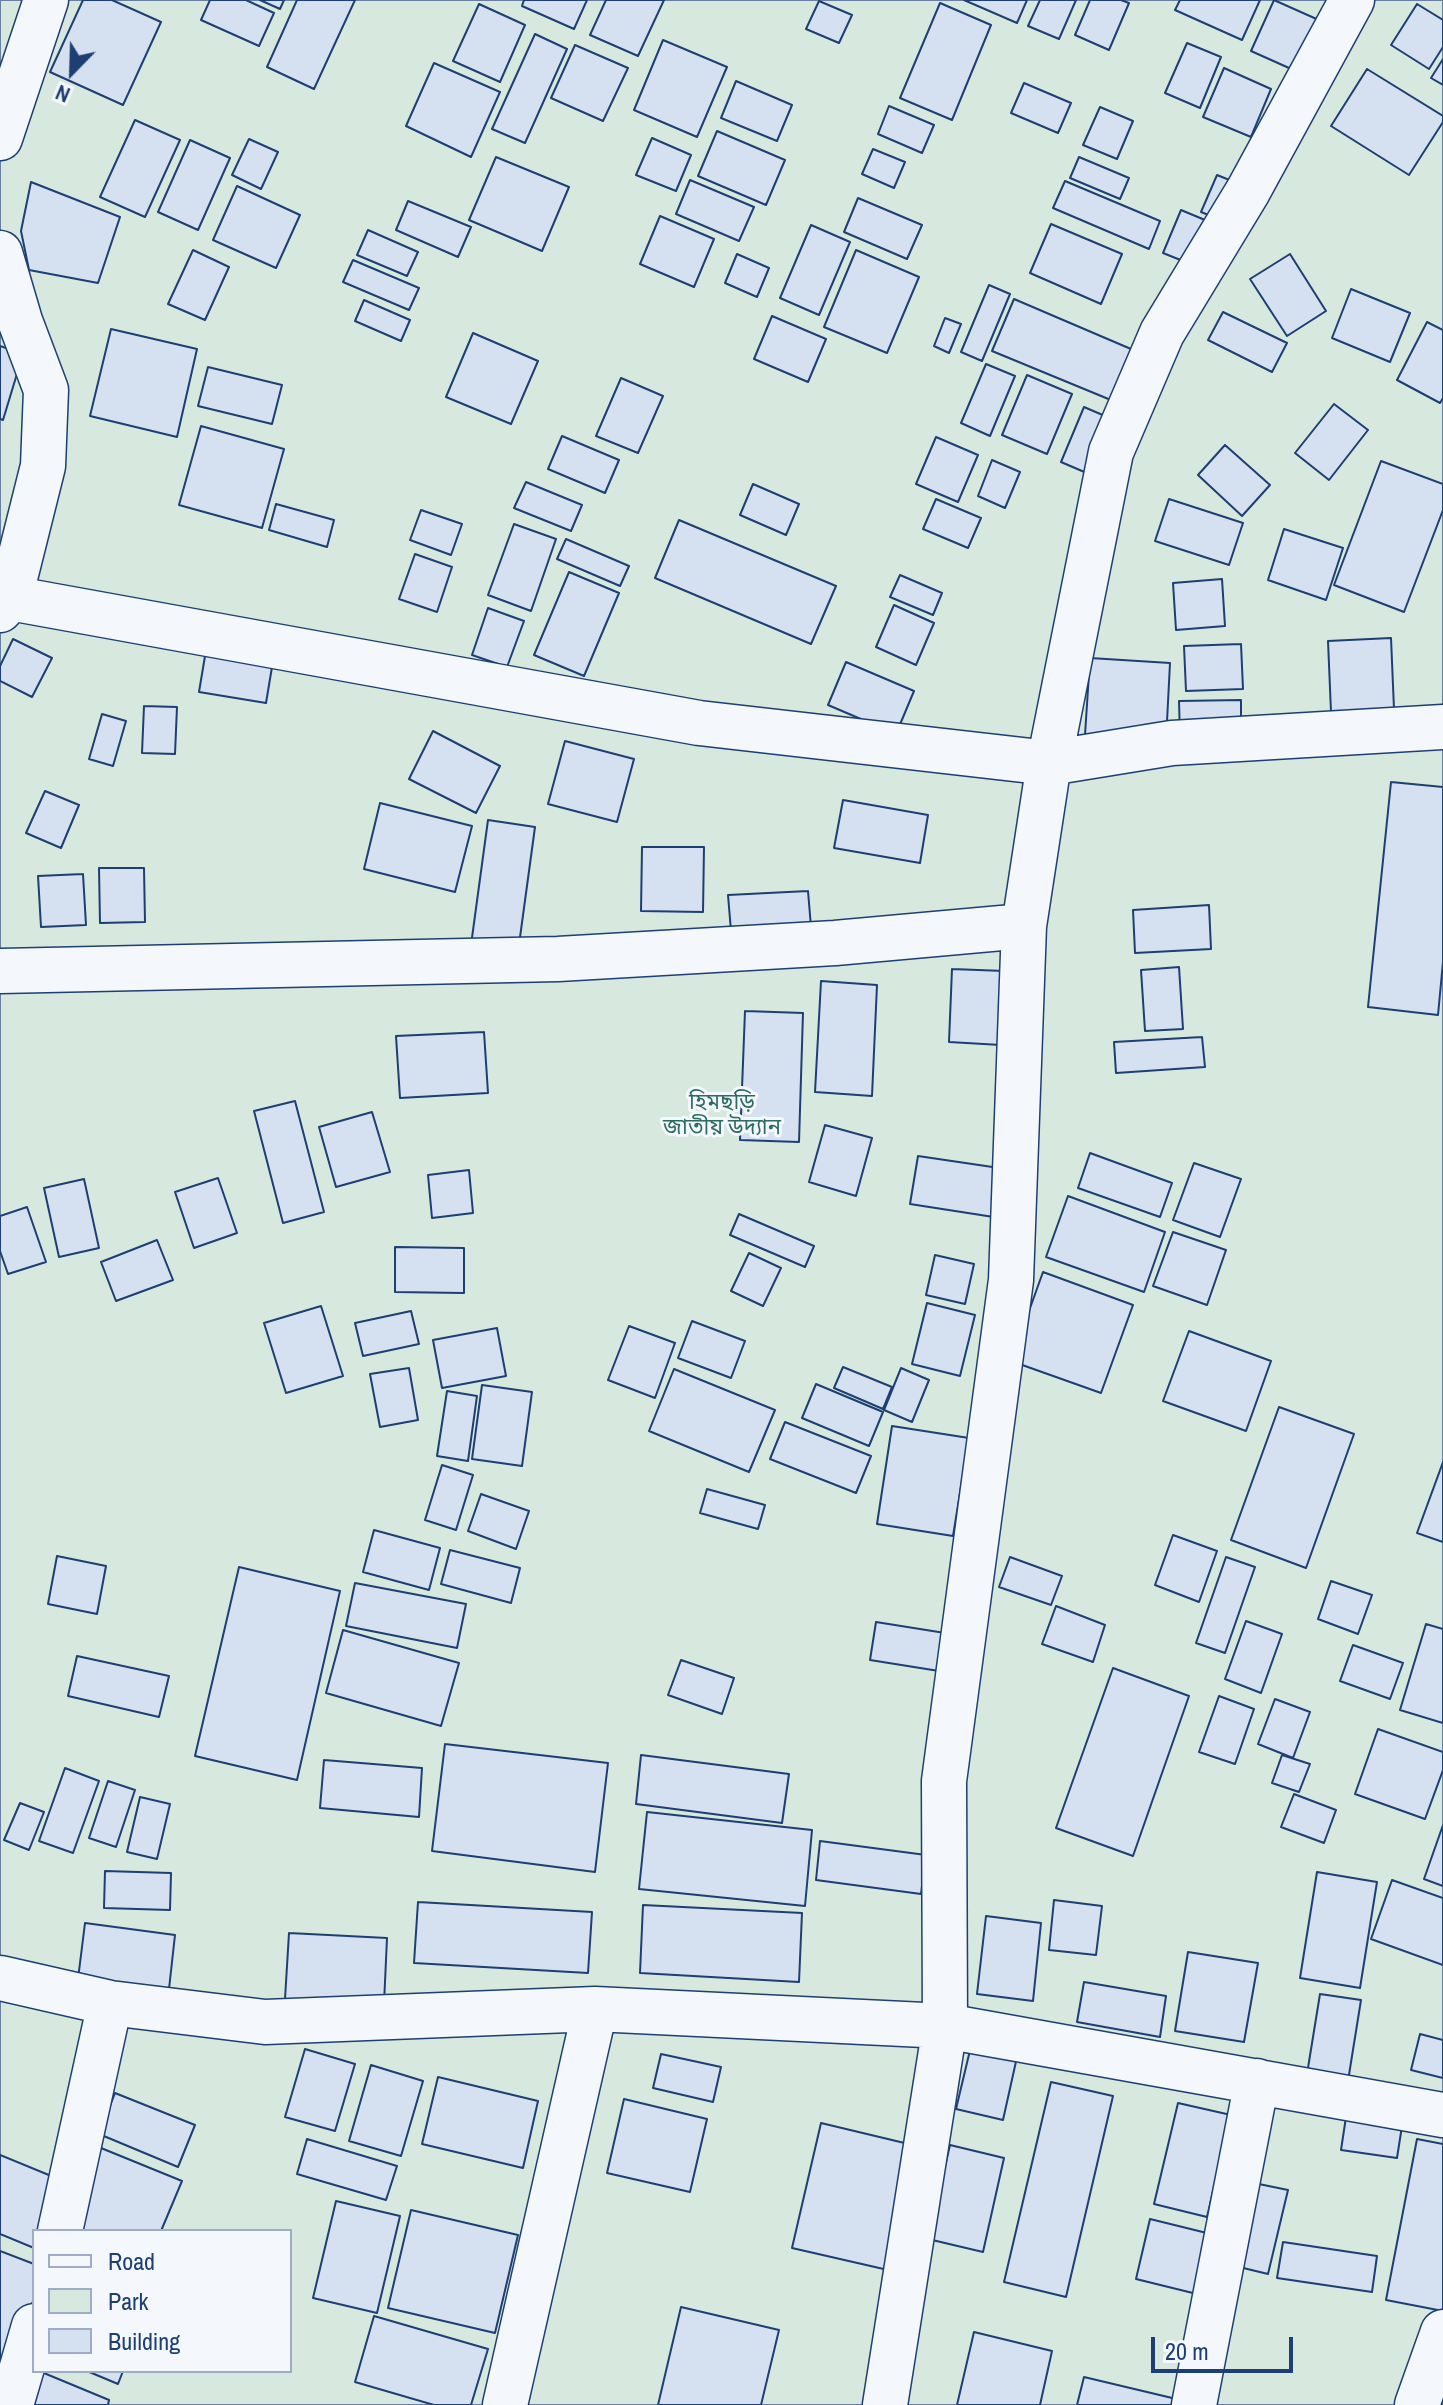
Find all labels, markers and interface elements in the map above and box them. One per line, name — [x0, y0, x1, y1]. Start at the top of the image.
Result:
north arrow — [32, 32, 112, 112]
text: N — [51, 78, 74, 110]
park label: হিমছড়ি জাতীয় উদ্যান — [663, 1090, 781, 1142]
legend — [32, 2229, 292, 2373]
text: Road — [108, 2245, 155, 2277]
text: Park — [108, 2285, 148, 2317]
scale bar — [1155, 2321, 1297, 2371]
text: Building — [108, 2325, 180, 2357]
text: 20 m — [1165, 2335, 1209, 2367]

